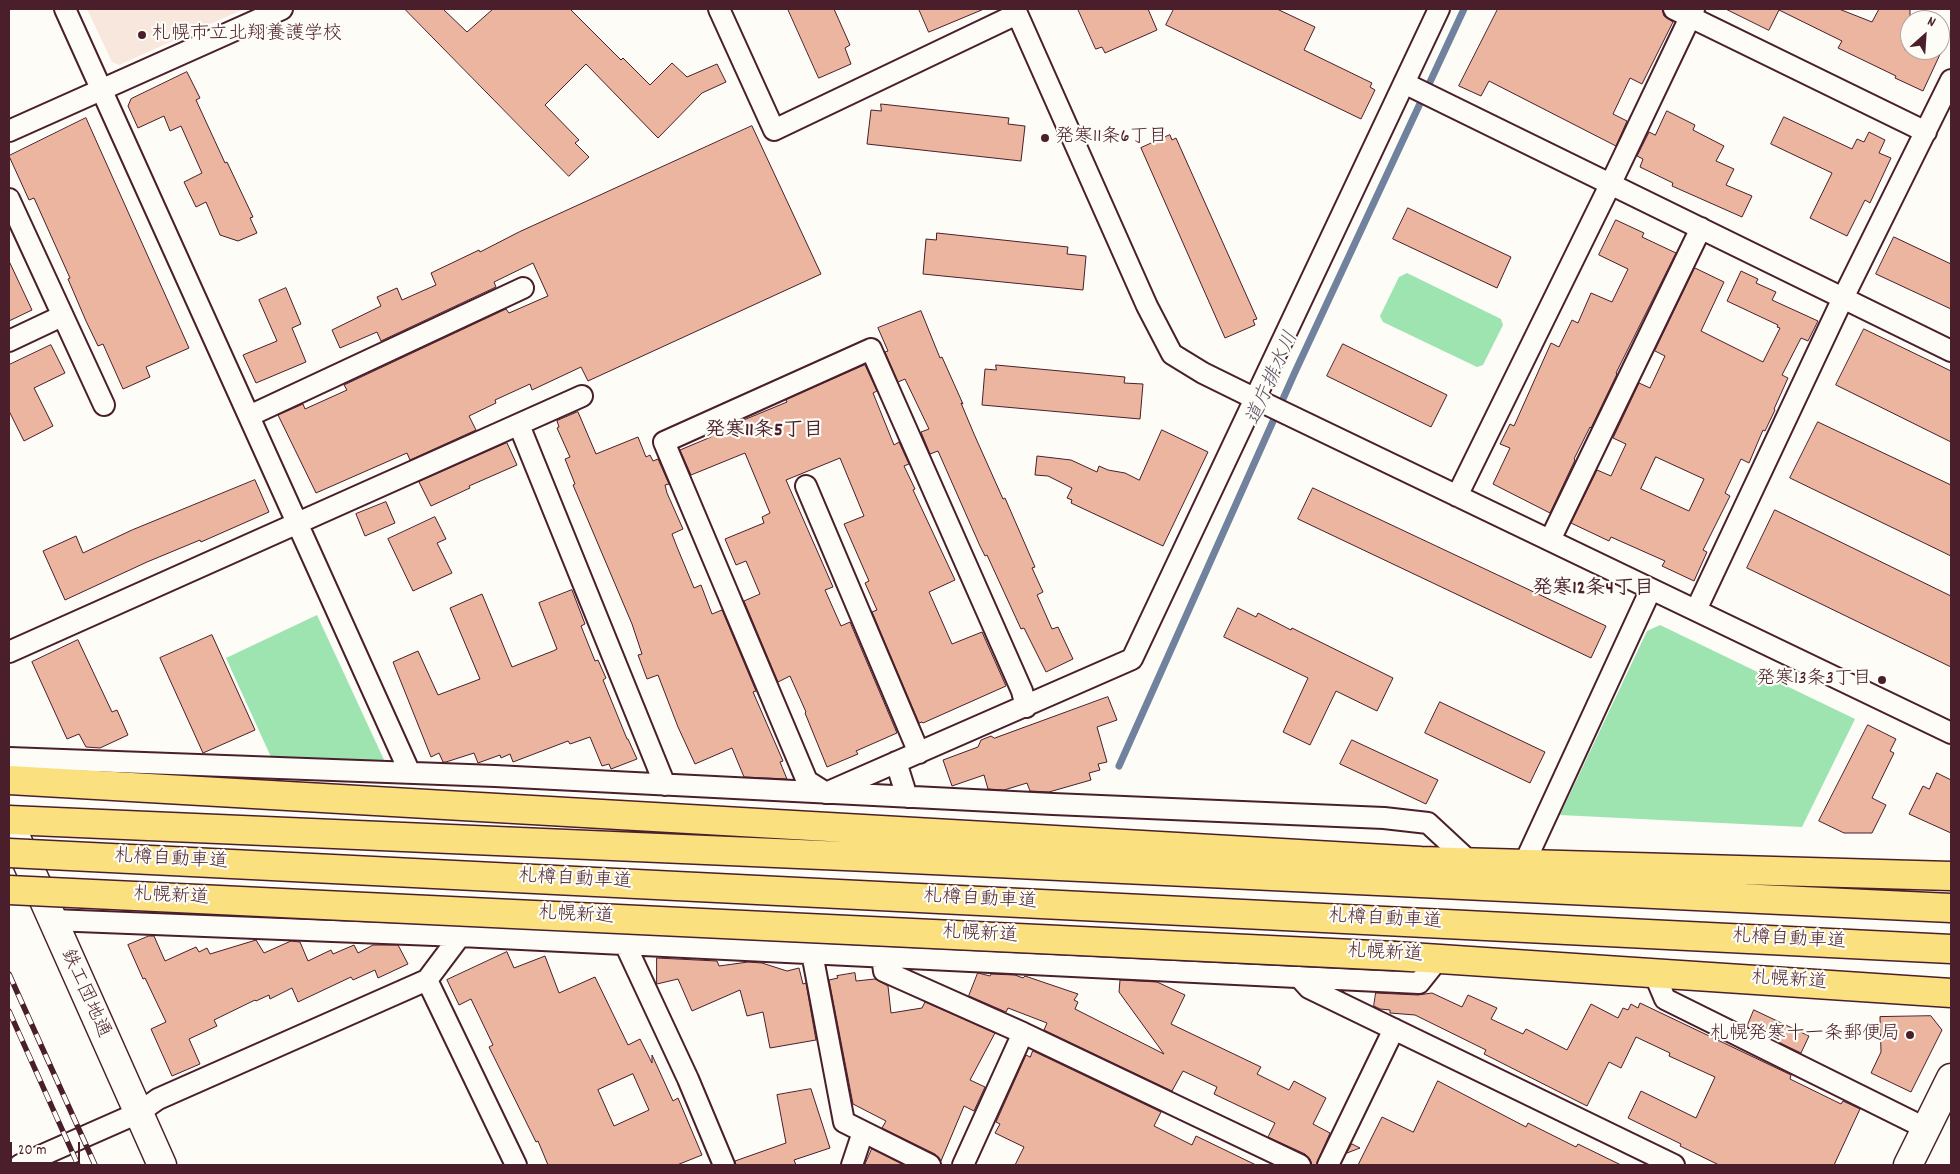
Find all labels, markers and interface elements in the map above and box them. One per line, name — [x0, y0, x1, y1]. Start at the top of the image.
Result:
north arrow — [1900, 10, 1950, 60]
text: N — [1924, 12, 1939, 33]
place label: 札幌市立北翔養護学校 — [152, 24, 342, 46]
marker: 札幌市立北翔養護学校 — [136, 29, 148, 41]
place label: 発寒11条6丁目 — [1055, 127, 1168, 149]
marker: 発寒11条6丁目 — [1039, 132, 1051, 144]
water label: 道庁排水川 — [1243, 328, 1305, 430]
district label: 発寒11条5丁目 — [705, 420, 823, 444]
district label: 発寒12条4丁目 — [1532, 578, 1654, 602]
place label: 発寒13条3丁目 — [1756, 669, 1872, 691]
marker: 発寒13条3丁目 — [1876, 674, 1888, 686]
street label: 札樽自動車道 — [113, 847, 229, 875]
street label: 札樽自動車道 — [517, 867, 633, 895]
street label: 札幌新道 — [132, 885, 210, 911]
street label: 札樽自動車道 — [922, 887, 1038, 915]
street label: 札幌新道 — [537, 904, 615, 930]
street label: 札樽自動車道 — [1327, 907, 1443, 935]
street label: 札幌新道 — [941, 923, 1019, 949]
street label: 札樽自動車道 — [1731, 927, 1847, 955]
street label: 札幌新道 — [1346, 942, 1424, 968]
street label: 鉄工団地通 — [54, 946, 114, 1042]
street label: 札幌新道 — [1750, 968, 1828, 996]
place label: 札幌発寒十一条郵便局 — [1710, 1024, 1900, 1046]
marker: 札幌発寒十一条郵便局 — [1904, 1029, 1916, 1041]
scale bar — [12, 1132, 82, 1164]
text: 20 m — [18, 1140, 46, 1162]

